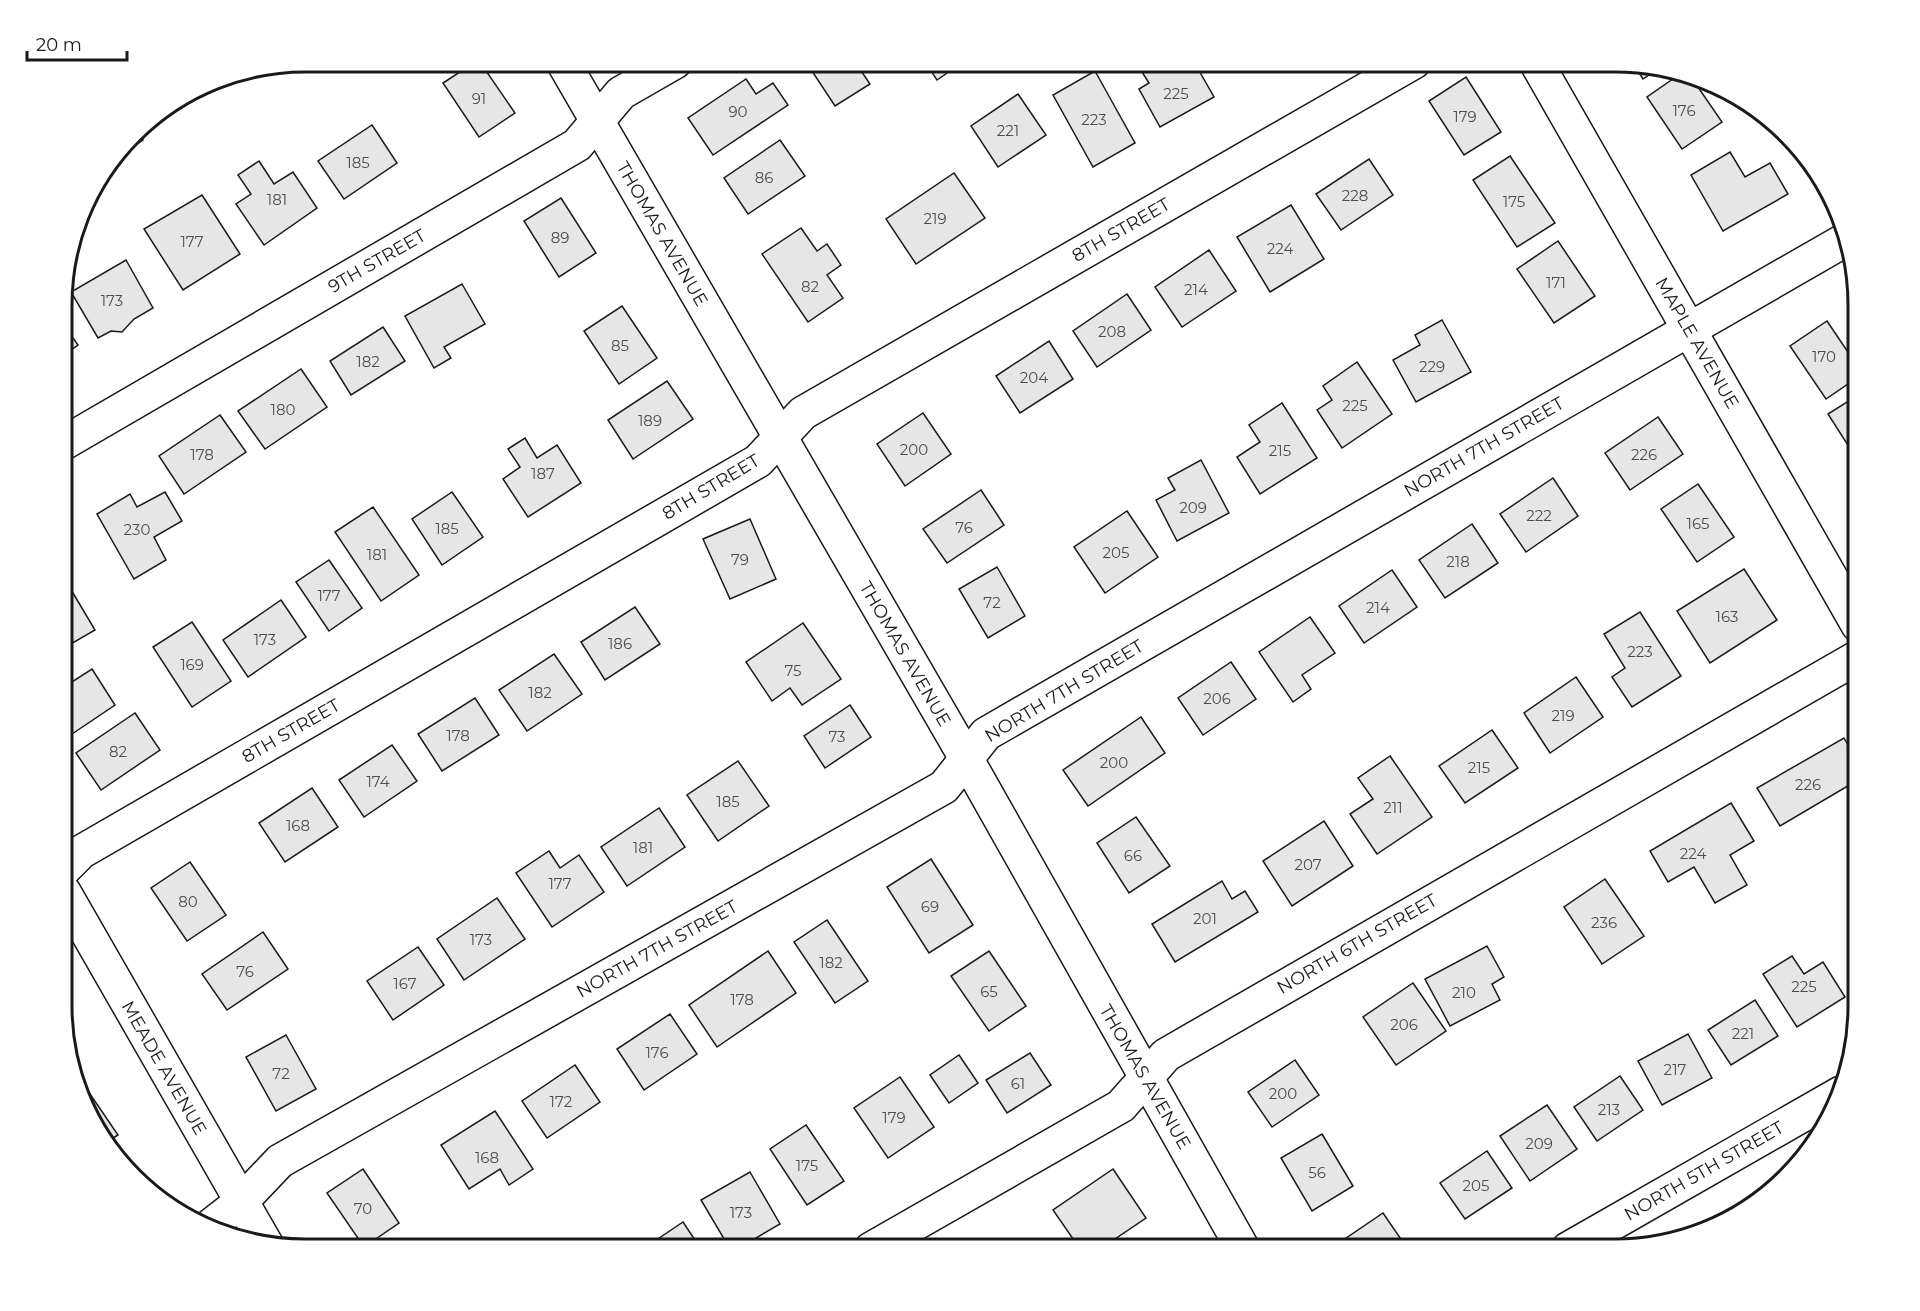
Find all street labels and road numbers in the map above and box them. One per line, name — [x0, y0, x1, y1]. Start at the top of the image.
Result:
street label: THOMAS AVENUE — [612, 158, 712, 310]
street label: 8TH STREET — [1068, 193, 1175, 267]
street label: 9TH STREET — [324, 224, 430, 298]
street label: MAPLE AVENUE — [1651, 274, 1743, 412]
street label: NORTH 7TH STREET — [1400, 392, 1569, 502]
street label: 8TH STREET — [658, 449, 764, 525]
street label: THOMAS AVENUE — [855, 578, 955, 730]
street label: NORTH 7TH STREET — [981, 635, 1148, 747]
street label: 8TH STREET — [238, 694, 345, 768]
street label: NORTH 6TH STREET — [1273, 889, 1442, 999]
street label: NORTH 7TH STREET — [572, 895, 742, 1003]
street label: MEADE AVENUE — [117, 997, 211, 1139]
street label: THOMAS AVENUE — [1095, 1001, 1195, 1153]
street label: NORTH 5TH STREET — [1620, 1116, 1788, 1226]

